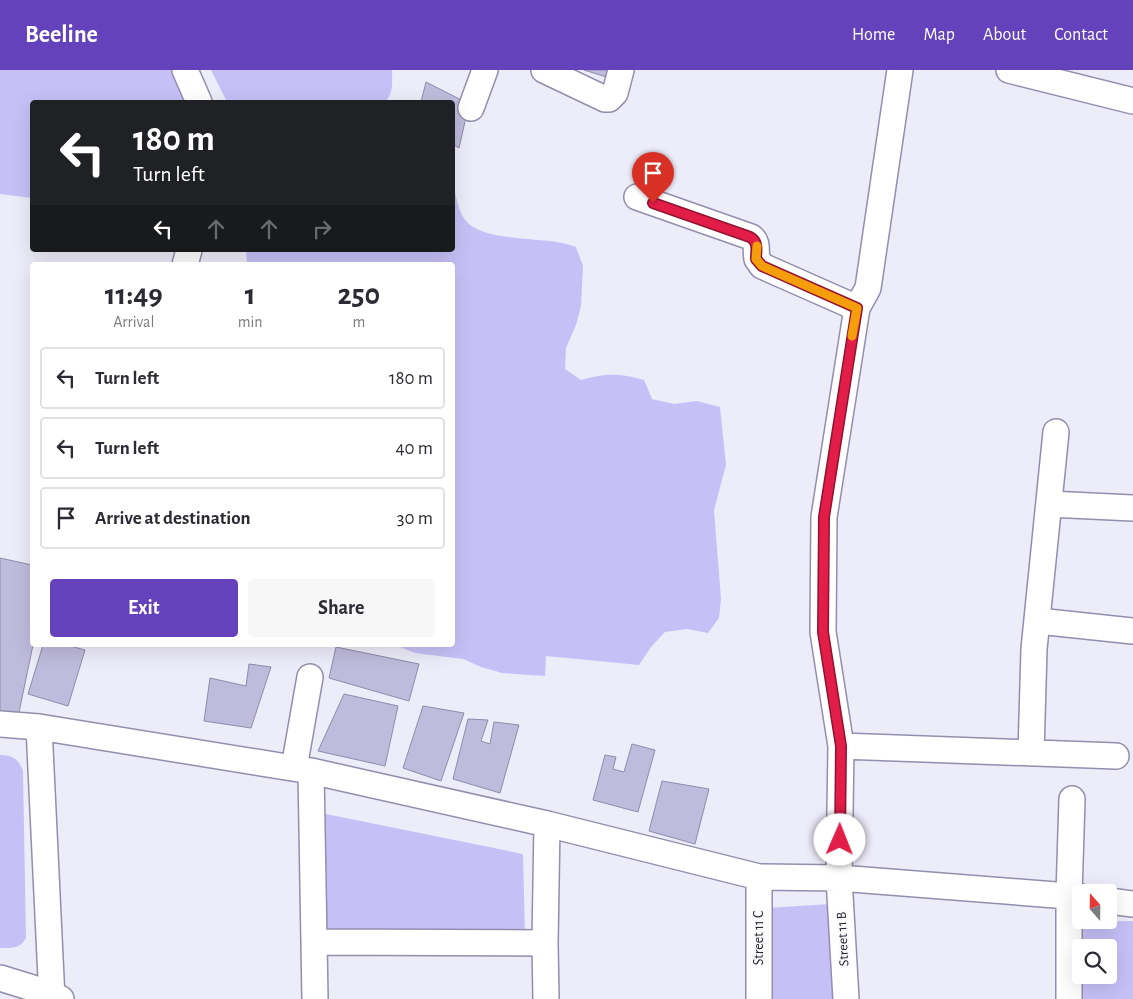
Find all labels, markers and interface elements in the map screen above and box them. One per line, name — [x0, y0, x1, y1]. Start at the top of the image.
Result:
text: Beeline — [25, 23, 98, 47]
text: Home — [852, 26, 895, 44]
text: Map — [923, 26, 955, 44]
text: About — [983, 26, 1026, 44]
text: Contact — [1054, 26, 1108, 44]
icon: left — [50, 120, 115, 185]
text: 180 m — [133, 122, 215, 157]
pin — [632, 152, 674, 203]
icon: arrive — [639, 159, 667, 187]
text: Turn left — [133, 163, 205, 185]
icon: left — [149, 215, 177, 243]
icon: ahead — [202, 215, 230, 243]
icon: ahead — [255, 215, 283, 243]
icon: right — [308, 215, 336, 243]
text: 11:49 — [105, 280, 163, 310]
text: 1 — [245, 280, 256, 310]
text: 250 — [337, 280, 380, 310]
text: Arrival — [113, 314, 154, 330]
text: min — [238, 314, 263, 330]
text: m — [352, 314, 365, 330]
icon: left — [52, 364, 80, 392]
text: Turn left — [95, 369, 159, 388]
text: 180 m — [389, 369, 433, 388]
icon: left — [52, 434, 80, 462]
text: Turn left — [95, 439, 159, 458]
text: 40 m — [395, 439, 433, 458]
icon: arrive — [52, 504, 80, 532]
text: Arrive at destination — [95, 509, 251, 528]
text: 30 m — [397, 509, 433, 528]
button: Exit — [50, 579, 238, 637]
button: Share — [248, 579, 435, 637]
position arrow — [813, 813, 865, 865]
north arrow — [1072, 884, 1118, 929]
map controls — [1072, 884, 1117, 984]
street label: Street 11 C — [752, 911, 766, 965]
street label: Street 11 B — [835, 911, 851, 967]
button: search — [1072, 939, 1117, 984]

